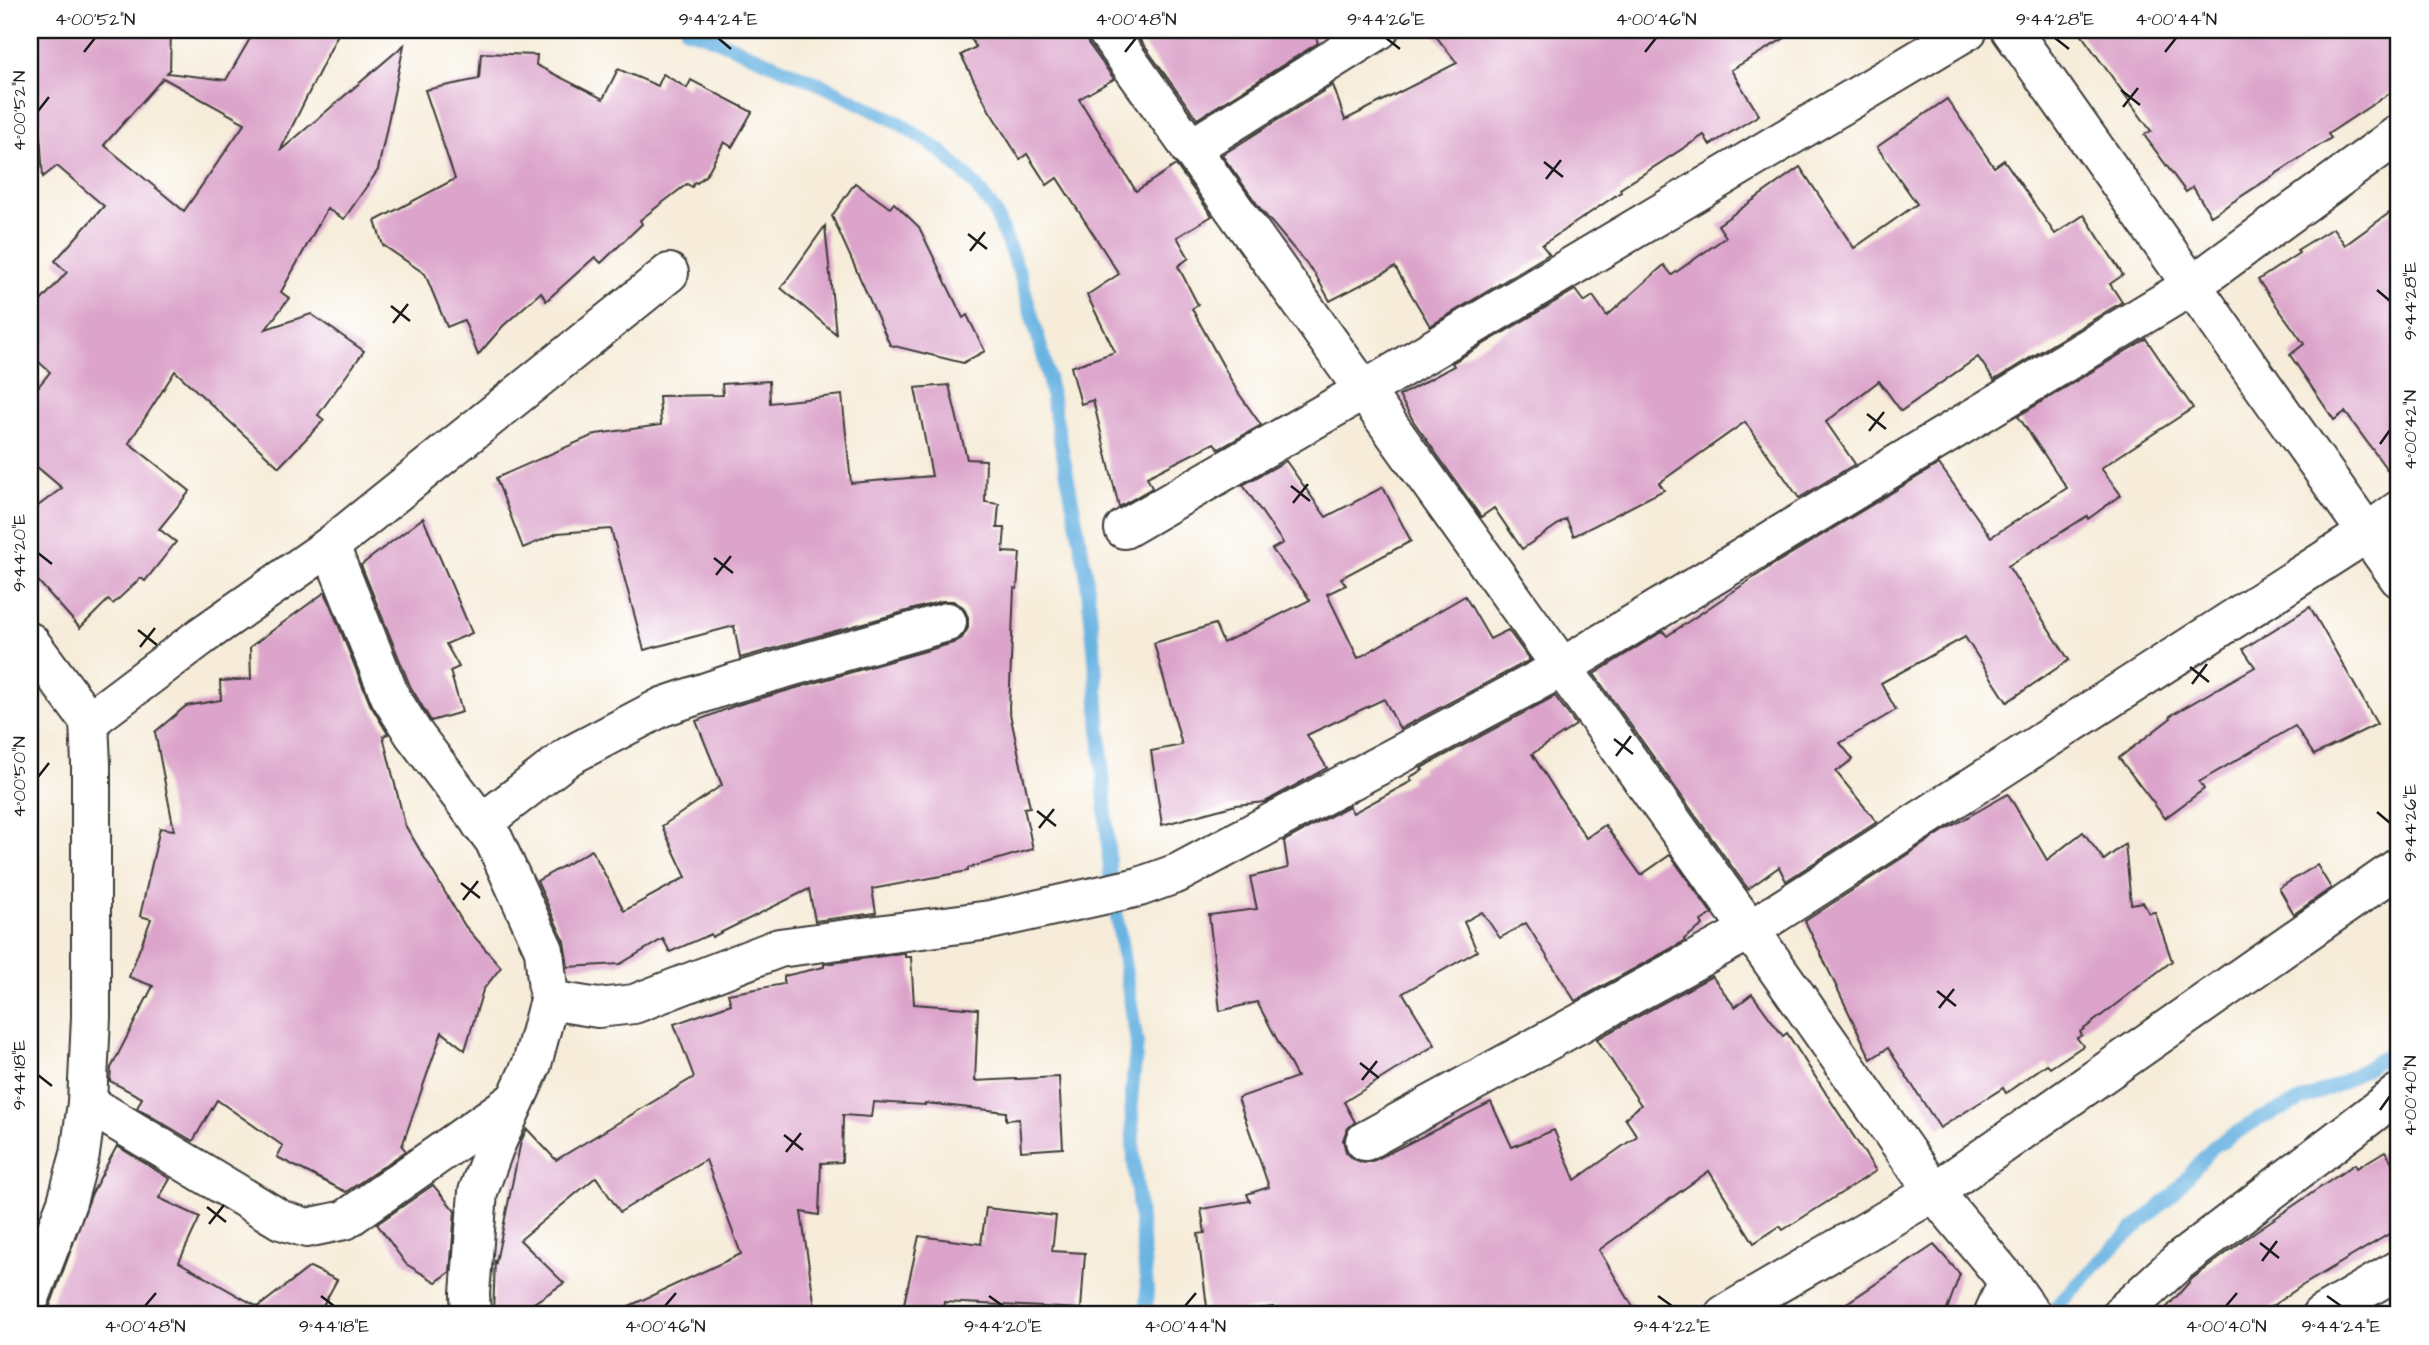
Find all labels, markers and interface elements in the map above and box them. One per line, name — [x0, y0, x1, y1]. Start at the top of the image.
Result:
text: 4°00'52"N — [55, 7, 135, 32]
text: 9°44'24"E — [678, 7, 758, 32]
text: 4°00'48"N — [1095, 7, 1177, 32]
text: 9°44'26"E — [1347, 7, 1425, 32]
text: 4°00'46"N — [1616, 7, 1696, 32]
text: 9°44'28"E — [2016, 7, 2095, 32]
text: 4°00'44"N — [2135, 7, 2217, 32]
text: 4°00'52"N — [7, 71, 32, 151]
text: 9°44'28"E — [2398, 261, 2423, 340]
text: 4°00'42"N — [2398, 390, 2423, 470]
text: 9°44'20"E — [7, 514, 32, 592]
text: 4°00'50"N — [7, 736, 32, 818]
text: 9°44'26"E — [2398, 784, 2423, 862]
text: 9°44'18"E — [7, 1039, 32, 1110]
text: 4°00'40"N — [2398, 1056, 2423, 1136]
text: 4°00'48"N — [104, 1314, 186, 1339]
text: 9°44'18"E — [299, 1314, 370, 1339]
text: 4°00'46"N — [625, 1314, 705, 1339]
text: 9°44'20"E — [964, 1314, 1042, 1339]
text: 4°00'44"N — [1144, 1314, 1226, 1339]
text: 9°44'22"E — [1633, 1314, 1711, 1339]
text: 4°00'40"N — [2186, 1314, 2266, 1339]
text: 9°44'24"E — [2301, 1314, 2381, 1339]

